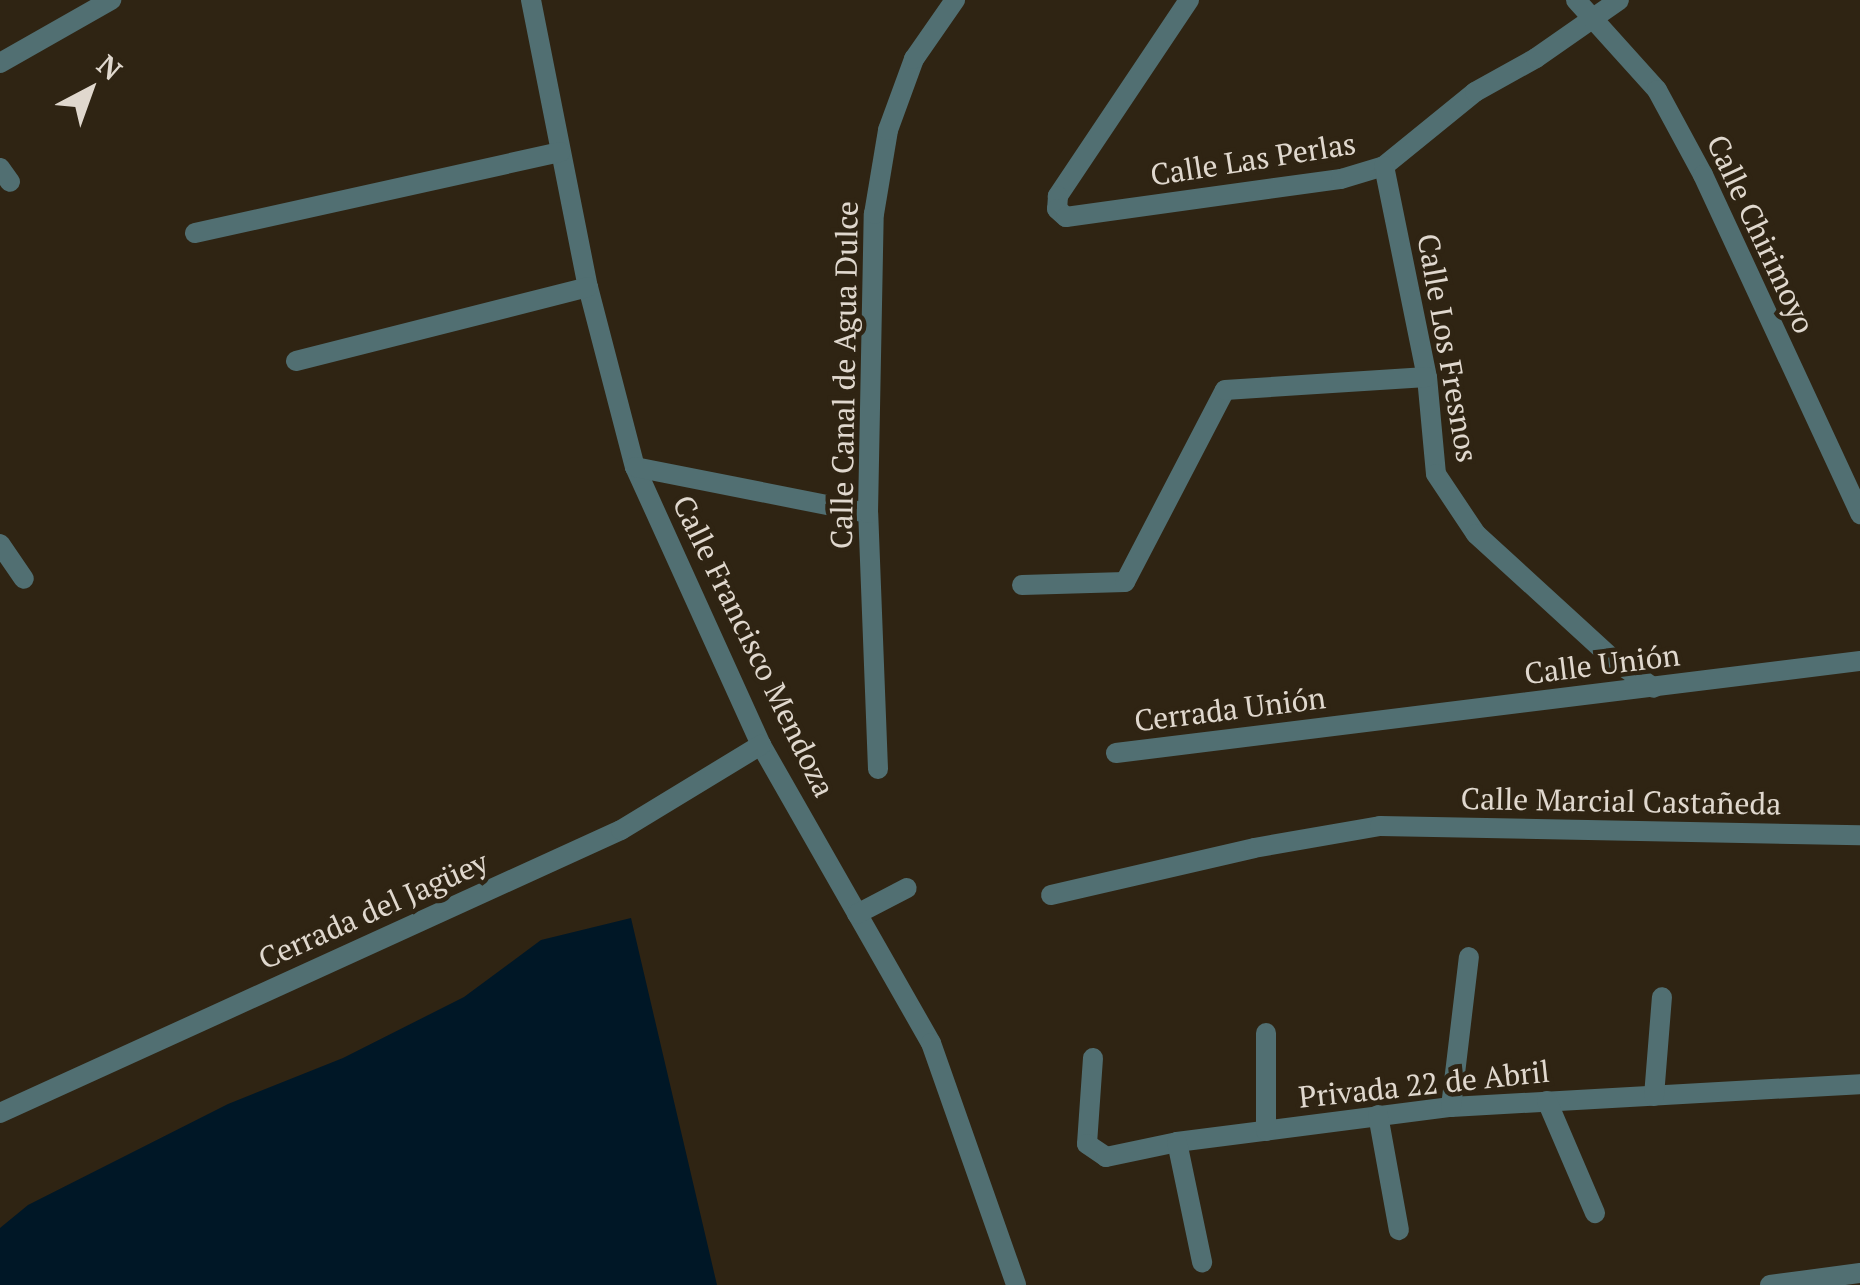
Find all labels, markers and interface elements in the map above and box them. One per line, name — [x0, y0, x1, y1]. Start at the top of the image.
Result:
north arrow — [40, 40, 140, 140]
text: N — [90, 46, 130, 88]
street label: Calle Las Perlas — [1148, 125, 1358, 193]
street label: Calle Chirimoyo — [1699, 129, 1823, 339]
street label: Calle Canal de Agua Dulce — [823, 200, 865, 550]
street label: Calle Los Fresnos — [1410, 231, 1486, 465]
street label: Calle Francisco Mendoza — [665, 490, 843, 802]
street label: Calle Unión — [1522, 637, 1682, 691]
street label: Cerrada Unión — [1132, 679, 1328, 739]
street label: Calle Marcial Castañeda — [1460, 780, 1782, 822]
street label: Cerrada del Jagüey — [253, 843, 493, 977]
street label: Privada 22 de Abril — [1297, 1053, 1551, 1115]

